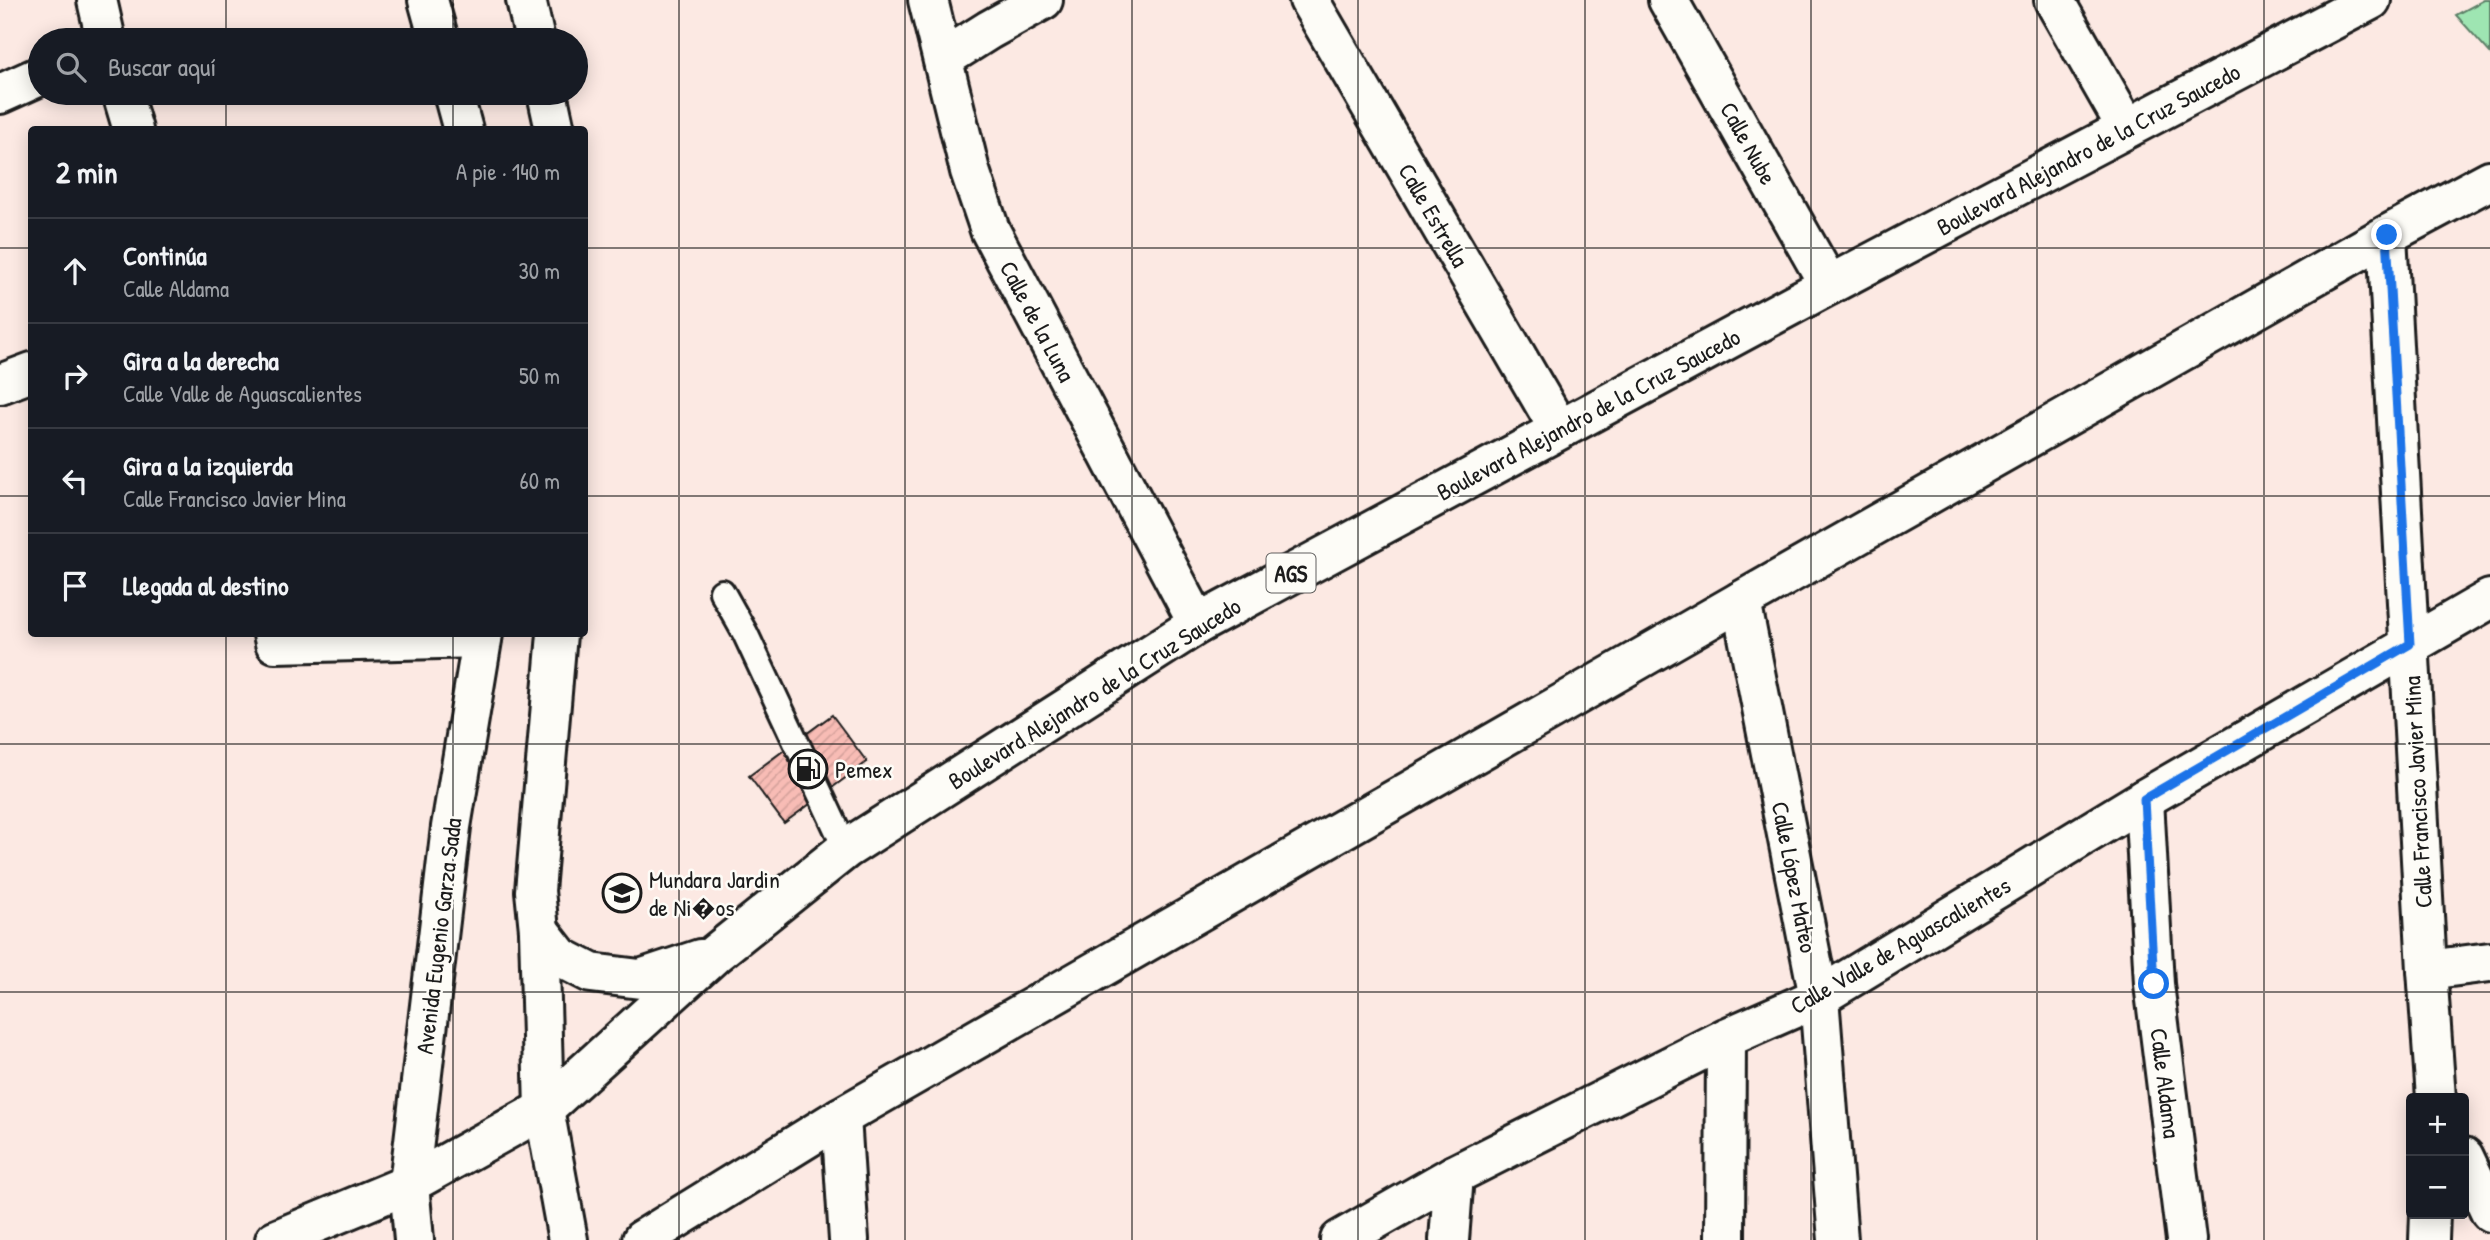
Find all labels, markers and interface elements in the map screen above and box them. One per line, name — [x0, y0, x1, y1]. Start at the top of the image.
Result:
search box — [28, 28, 588, 105]
icon: search — [52, 48, 90, 86]
text: Buscar aquí — [108, 49, 216, 84]
street label: Boulevard Alejandro de la Cruz Saucedo — [1931, 55, 2246, 243]
street label: Calle Nube — [1713, 96, 1785, 190]
text: 2 min — [56, 152, 118, 192]
text: A pie · 140 m — [456, 156, 560, 187]
street label: Calle Estrella — [1391, 157, 1477, 273]
route end — [2371, 219, 2402, 250]
text: Continúa — [123, 238, 207, 273]
icon: ahead — [56, 252, 94, 290]
text: 30 m — [518, 255, 560, 286]
street label: Calle de la Luna — [993, 255, 1083, 387]
text: Calle Aldama — [123, 273, 229, 304]
street label: Boulevard Alejandro de la Cruz Saucedo — [1431, 320, 1746, 508]
text: Gira a la derecha — [123, 343, 279, 378]
icon: right — [56, 357, 94, 395]
text: 50 m — [519, 360, 560, 391]
text: Calle Valle de Aguascalientes — [123, 378, 362, 409]
text: Gira a la izquierda — [123, 448, 293, 483]
icon: left — [56, 462, 94, 500]
text: 60 m — [520, 465, 560, 496]
text: Calle Francisco Javier Mina — [123, 483, 346, 514]
road number: AGS — [1266, 554, 1316, 593]
icon: arrive — [56, 567, 94, 605]
text: Llegada al destino — [123, 568, 289, 603]
street label: Boulevard Alejandro de la Cruz Saucedo — [942, 589, 1247, 796]
street label: Calle Francisco Javier Mina — [2395, 675, 2439, 909]
fuel station icon: Pemex — [787, 748, 829, 790]
place label: Pemex — [835, 753, 893, 785]
street label: Calle López Mateo — [1765, 799, 1825, 956]
street label: Avenida Eugenio Garza Sada — [408, 816, 468, 1056]
place label: Mundara Jardin de Ni�os — [649, 863, 780, 923]
street label: Calle Valle de Aguascalientes — [1784, 869, 2016, 1021]
school or university icon: Mundara Jardin de Ni�os — [601, 872, 643, 914]
route start — [2138, 968, 2169, 999]
street label: Calle Aldama — [2143, 1026, 2189, 1140]
map controls — [2406, 1093, 2469, 1219]
button: + — [2406, 1093, 2469, 1156]
button: − — [2406, 1156, 2469, 1219]

